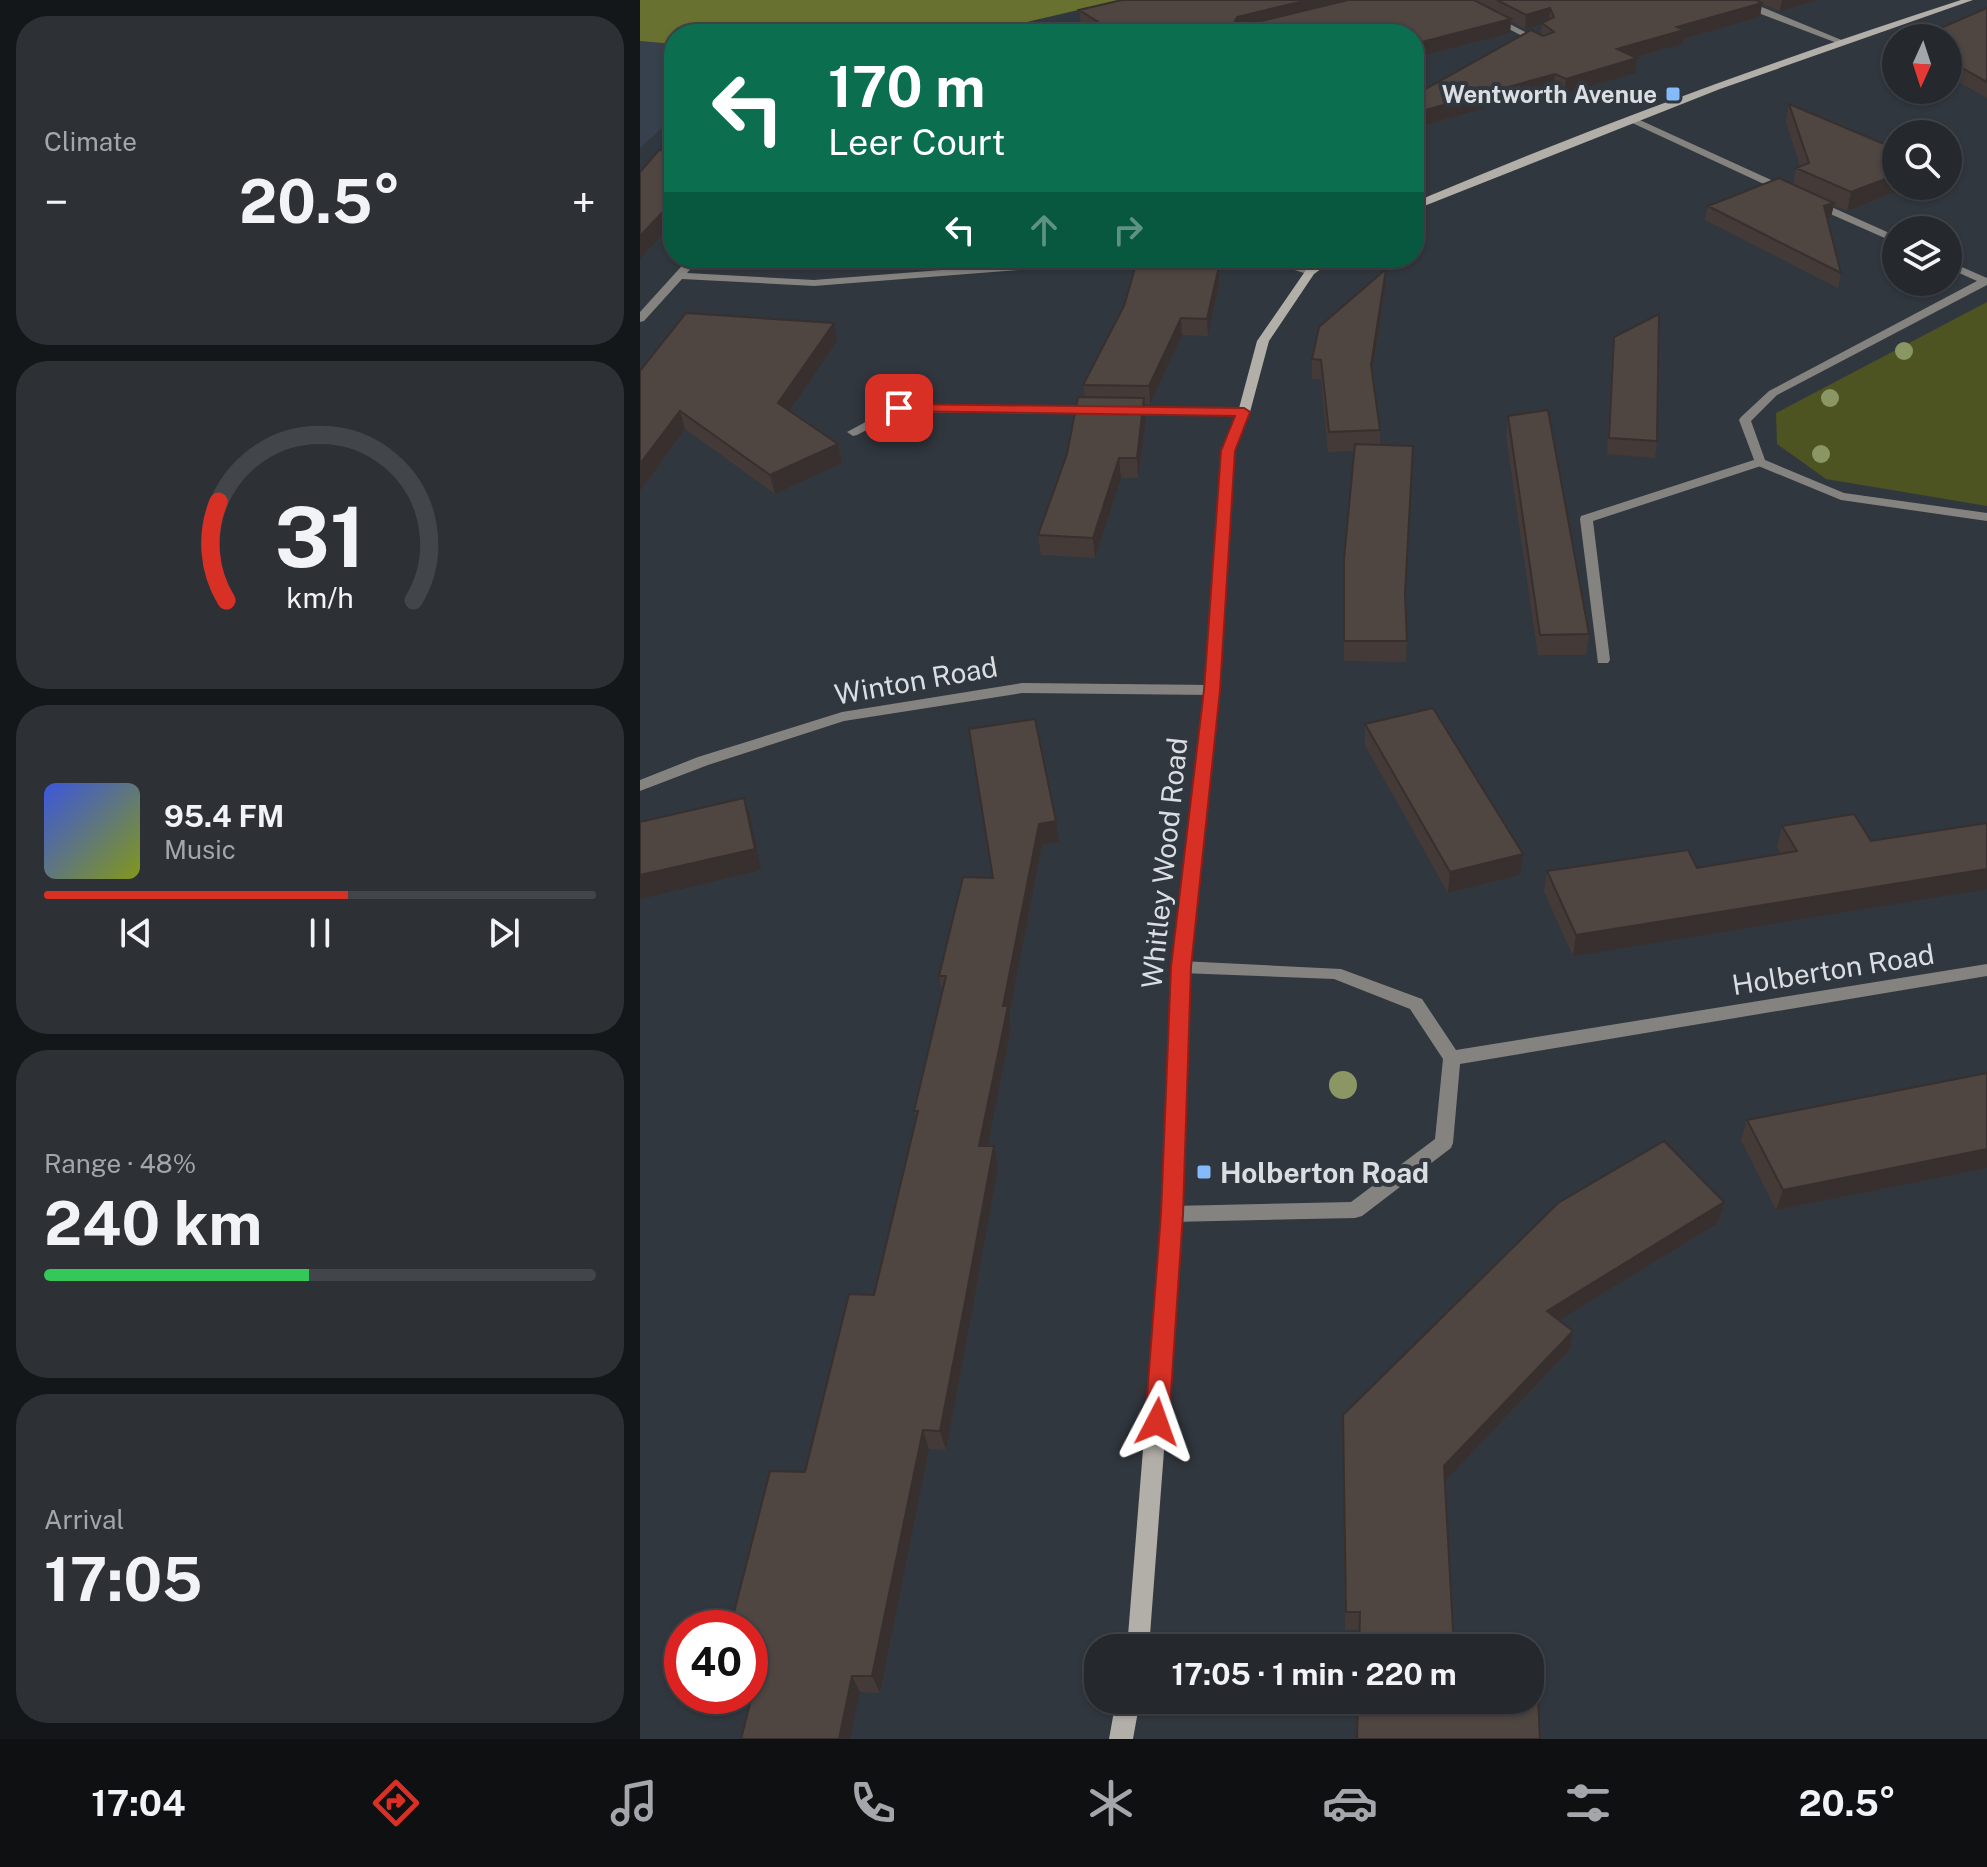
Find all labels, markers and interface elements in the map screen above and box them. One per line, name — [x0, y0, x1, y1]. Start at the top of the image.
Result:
north arrow — [1882, 24, 1962, 104]
map controls — [1882, 24, 1962, 296]
text: 170 m — [828, 54, 985, 120]
icon: left — [696, 56, 800, 160]
place label: Wentworth Avenue — [1442, 80, 1657, 108]
marker: Wentworth Avenue — [1664, 85, 1682, 103]
button: search — [1882, 120, 1962, 200]
text: Leer Court — [828, 121, 1005, 163]
text: Climate — [44, 126, 137, 157]
text: 20.5° — [239, 166, 401, 237]
text: − — [44, 176, 68, 228]
text: + — [572, 176, 596, 228]
icon: left — [938, 208, 982, 252]
icon: ahead — [1022, 208, 1066, 252]
icon: right — [1106, 208, 1150, 252]
button: layers — [1882, 216, 1962, 296]
pin — [865, 374, 933, 442]
icon: arrive — [877, 386, 921, 430]
text: 31 — [275, 487, 365, 585]
text: km/h — [286, 581, 354, 614]
street label: Winton Road — [832, 649, 1000, 711]
street label: Whitley Wood Road — [1134, 736, 1194, 990]
text: 95.4 FM — [164, 798, 284, 834]
text: Music — [164, 834, 236, 865]
icon: previous — [114, 911, 158, 955]
icon: pause — [298, 911, 342, 955]
icon: next — [482, 911, 526, 955]
street label: Holberton Road — [1730, 937, 1936, 1001]
text: Range · 48% — [44, 1148, 196, 1179]
place label: Holberton Road — [1220, 1156, 1429, 1189]
marker: Holberton Road — [1195, 1163, 1213, 1181]
text: 240 km — [44, 1188, 262, 1259]
position arrow — [1115, 1380, 1199, 1464]
text: Arrival — [44, 1504, 124, 1535]
text: 17:05 — [44, 1544, 203, 1615]
speed limit sign: 40 — [664, 1610, 768, 1714]
text: 17:05 · 1 min · 220 m — [1171, 1656, 1457, 1692]
icon: directions — [368, 1775, 424, 1831]
icon: music — [606, 1775, 662, 1831]
icon: phone — [845, 1775, 901, 1831]
icon: climate — [1083, 1775, 1139, 1831]
icon: car — [1322, 1775, 1378, 1831]
icon: filters — [1560, 1775, 1616, 1831]
text: 17:04 — [91, 1782, 186, 1824]
text: 20.5° — [1799, 1782, 1896, 1824]

